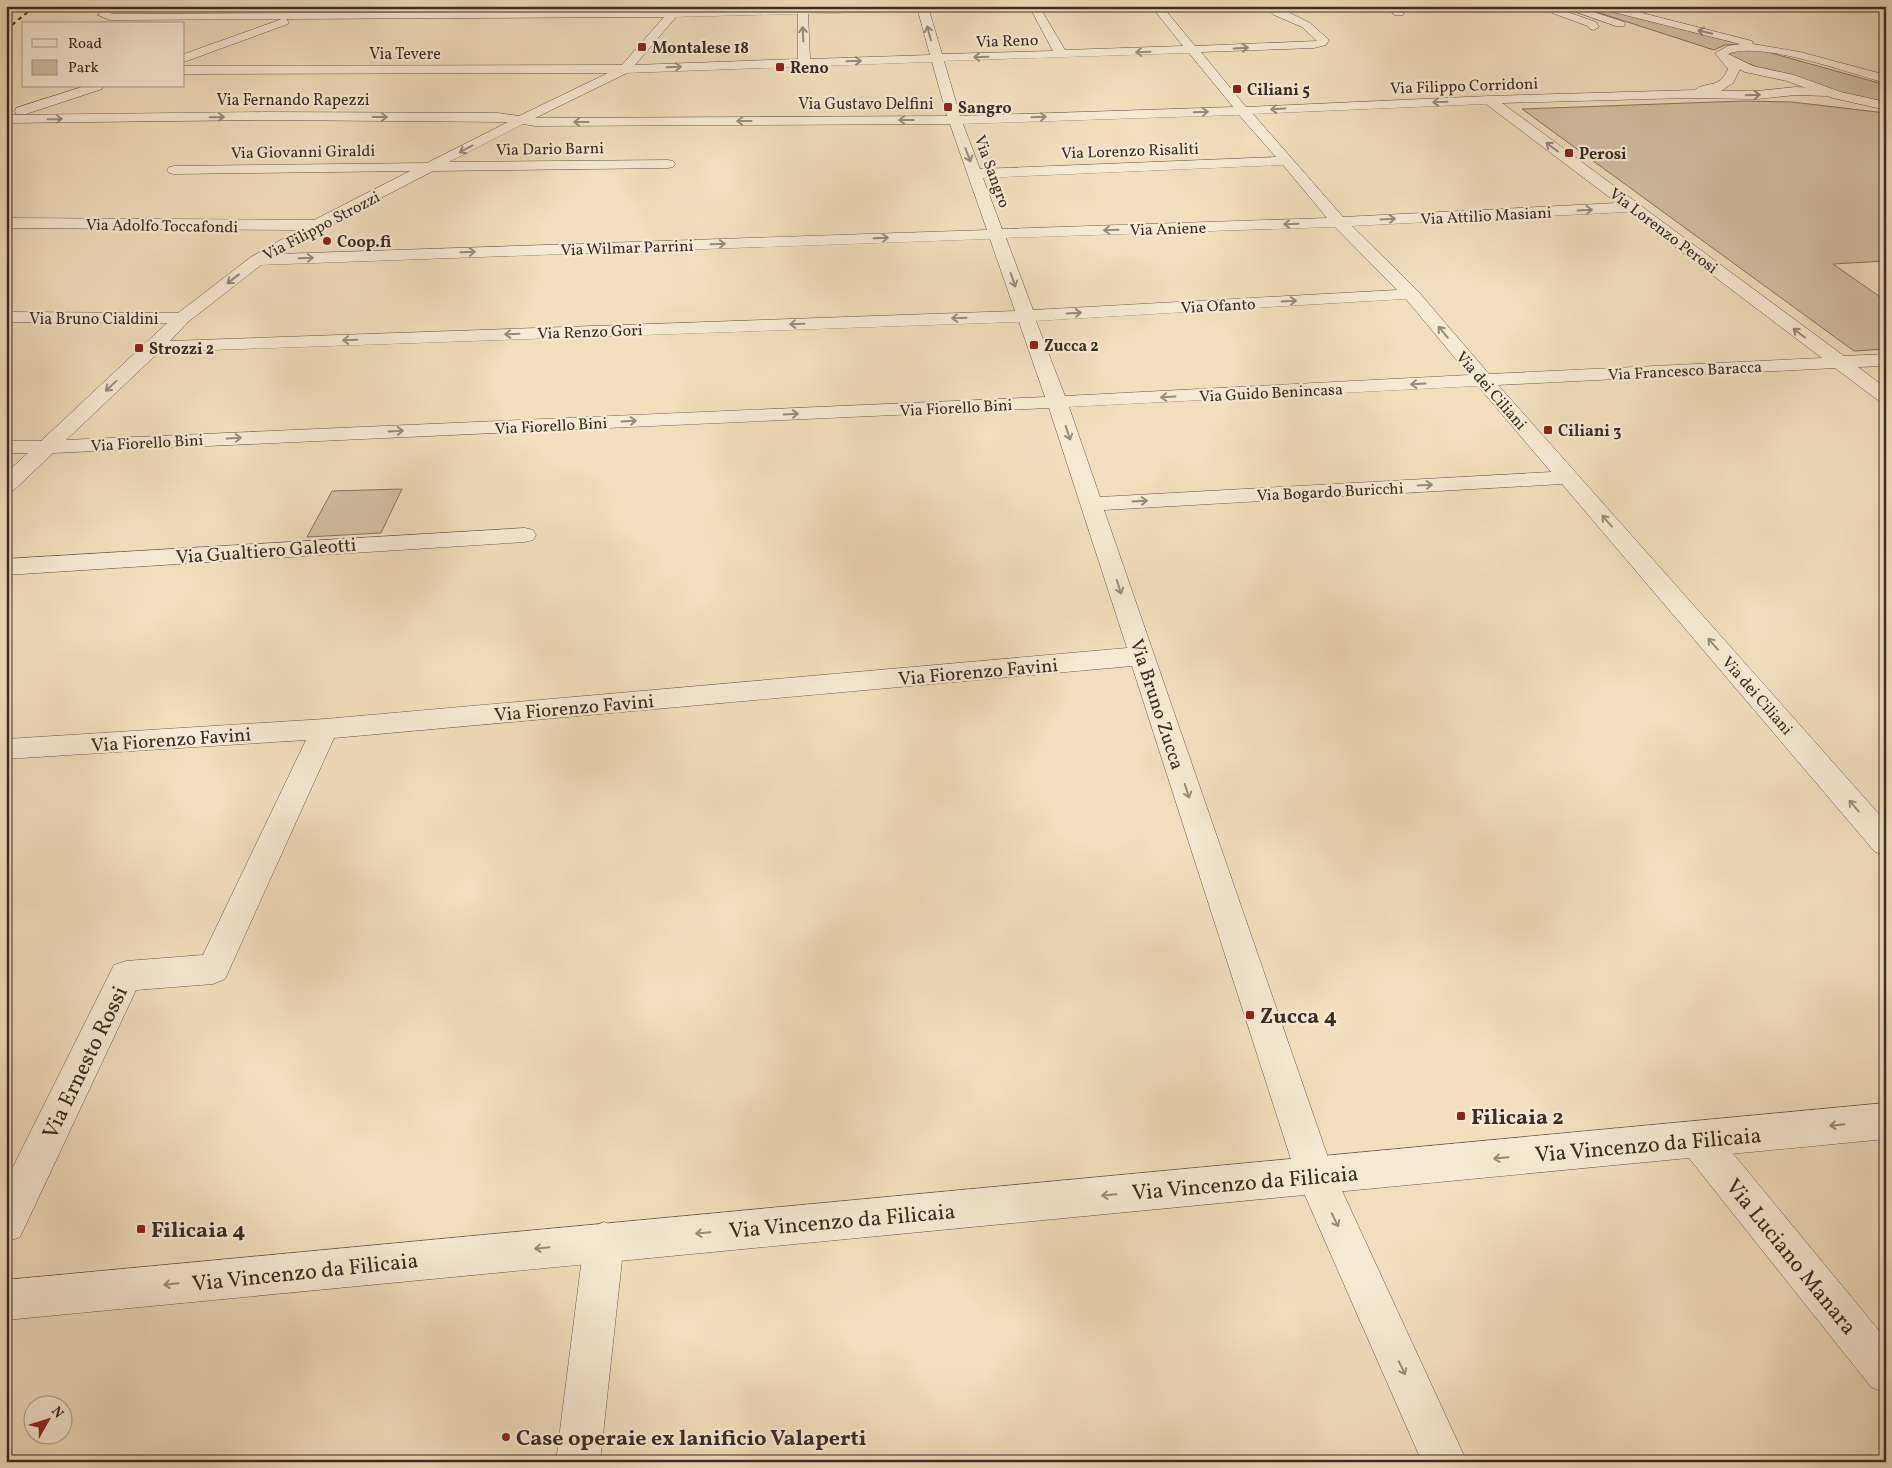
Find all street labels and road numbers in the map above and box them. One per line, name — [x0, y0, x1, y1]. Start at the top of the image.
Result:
street label: Via Reno — [975, 30, 1039, 54]
street label: Via Tevere — [369, 44, 441, 66]
street label: Via Filippo Corridoni — [1390, 73, 1539, 101]
street label: Via Fernando Rapezzi — [217, 90, 370, 112]
street label: Via Gustavo Delfini — [798, 94, 934, 116]
street label: Via Sangro — [968, 132, 1014, 211]
street label: Via Dario Barni — [496, 138, 604, 162]
street label: Via Lorenzo Risaliti — [1061, 139, 1199, 165]
street label: Via Giovanni Giraldi — [231, 141, 376, 165]
street label: Via Lorenzo Perosi — [1604, 184, 1722, 280]
street label: Via Filippo Strozzi — [260, 187, 384, 267]
street label: Via Attilio Masiani — [1420, 203, 1552, 231]
street label: Via Adolfo Toccafondi — [86, 215, 239, 239]
street label: Via Aniene — [1129, 218, 1207, 242]
street label: Via Wilmar Parrini — [560, 236, 694, 262]
street label: Via Ofanto — [1180, 294, 1256, 320]
street label: Via Bruno Cialdini — [29, 309, 159, 331]
street label: Via Renzo Gori — [537, 320, 643, 346]
street label: Via dei Ciliani — [1450, 347, 1531, 436]
street label: Via Francesco Baracca — [1608, 357, 1763, 387]
street label: Via Guido Benincasa — [1199, 379, 1344, 409]
street label: Via Fiorello Bini — [899, 395, 1013, 423]
street label: Via Fiorello Bini — [494, 413, 608, 441]
street label: Via Fiorello Bini — [90, 430, 204, 458]
street label: Via Bogardo Buricchi — [1256, 478, 1404, 508]
street label: Via Gualtiero Galeotti — [175, 533, 358, 571]
street label: Via Bruno Zucca — [1123, 636, 1189, 773]
street label: Via dei Ciliani — [1716, 652, 1797, 741]
street label: Via Fiorenzo Favini — [897, 653, 1059, 693]
street label: Via Fiorenzo Favini — [493, 689, 655, 729]
street label: Via Fiorenzo Favini — [90, 722, 252, 760]
street label: Via Ernesto Rossi — [36, 981, 137, 1145]
street label: Via Vincenzo da Filicaia — [1534, 1121, 1763, 1172]
street label: Via Vincenzo da Filicaia — [1131, 1159, 1360, 1210]
street label: Via Luciano Manara — [1717, 1173, 1863, 1342]
street label: Via Vincenzo da Filicaia — [728, 1197, 957, 1248]
street label: Via Vincenzo da Filicaia — [191, 1246, 420, 1301]

